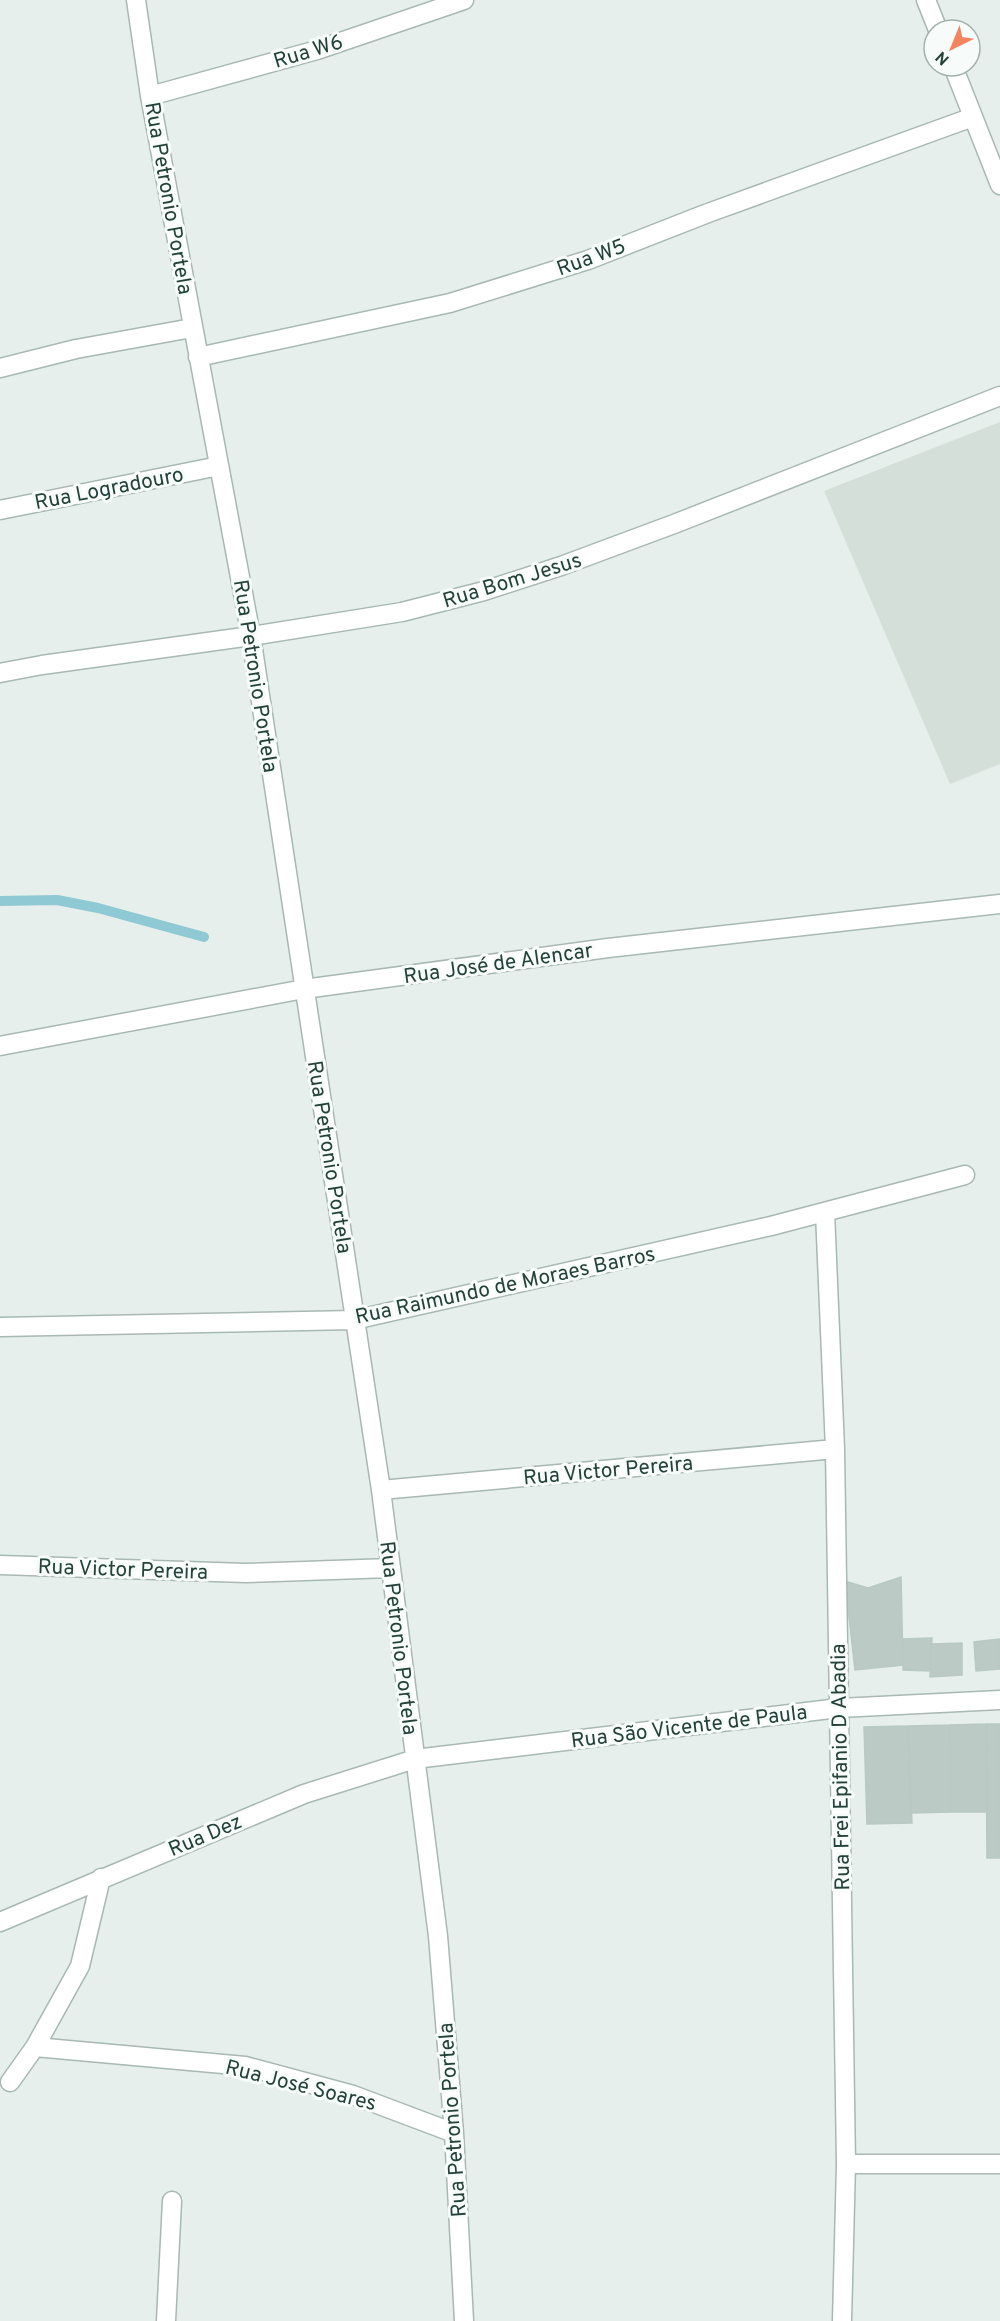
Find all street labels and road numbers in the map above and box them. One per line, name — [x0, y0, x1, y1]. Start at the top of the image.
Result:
street label: Rua W6 — [270, 29, 347, 76]
street label: Rua Petronio Portela — [137, 100, 198, 297]
street label: Rua W5 — [553, 233, 630, 283]
street label: Rua Logradouro — [32, 462, 186, 517]
street label: Rua Bom Jesus — [440, 548, 585, 615]
street label: Rua Petronio Portela — [226, 578, 283, 775]
street label: Rua José de Alencar — [402, 938, 595, 991]
street label: Rua Petronio Portela — [300, 1059, 357, 1256]
street label: Rua Raimundo de Moraes Barros — [353, 1241, 658, 1331]
street label: Rua Victor Pereira — [522, 1451, 694, 1492]
street label: Rua Petronio Portela — [372, 1540, 423, 1737]
street label: Rua Victor Pereira — [37, 1554, 209, 1587]
street label: Rua Frei Epifanio D Abadia — [826, 1643, 857, 1891]
street label: Rua São Vicente de Paula — [569, 1700, 809, 1755]
street label: Rua Dez — [165, 1809, 246, 1864]
street label: Rua Petronio Portela — [433, 2022, 474, 2218]
street label: Rua José Soares — [222, 2055, 379, 2118]

